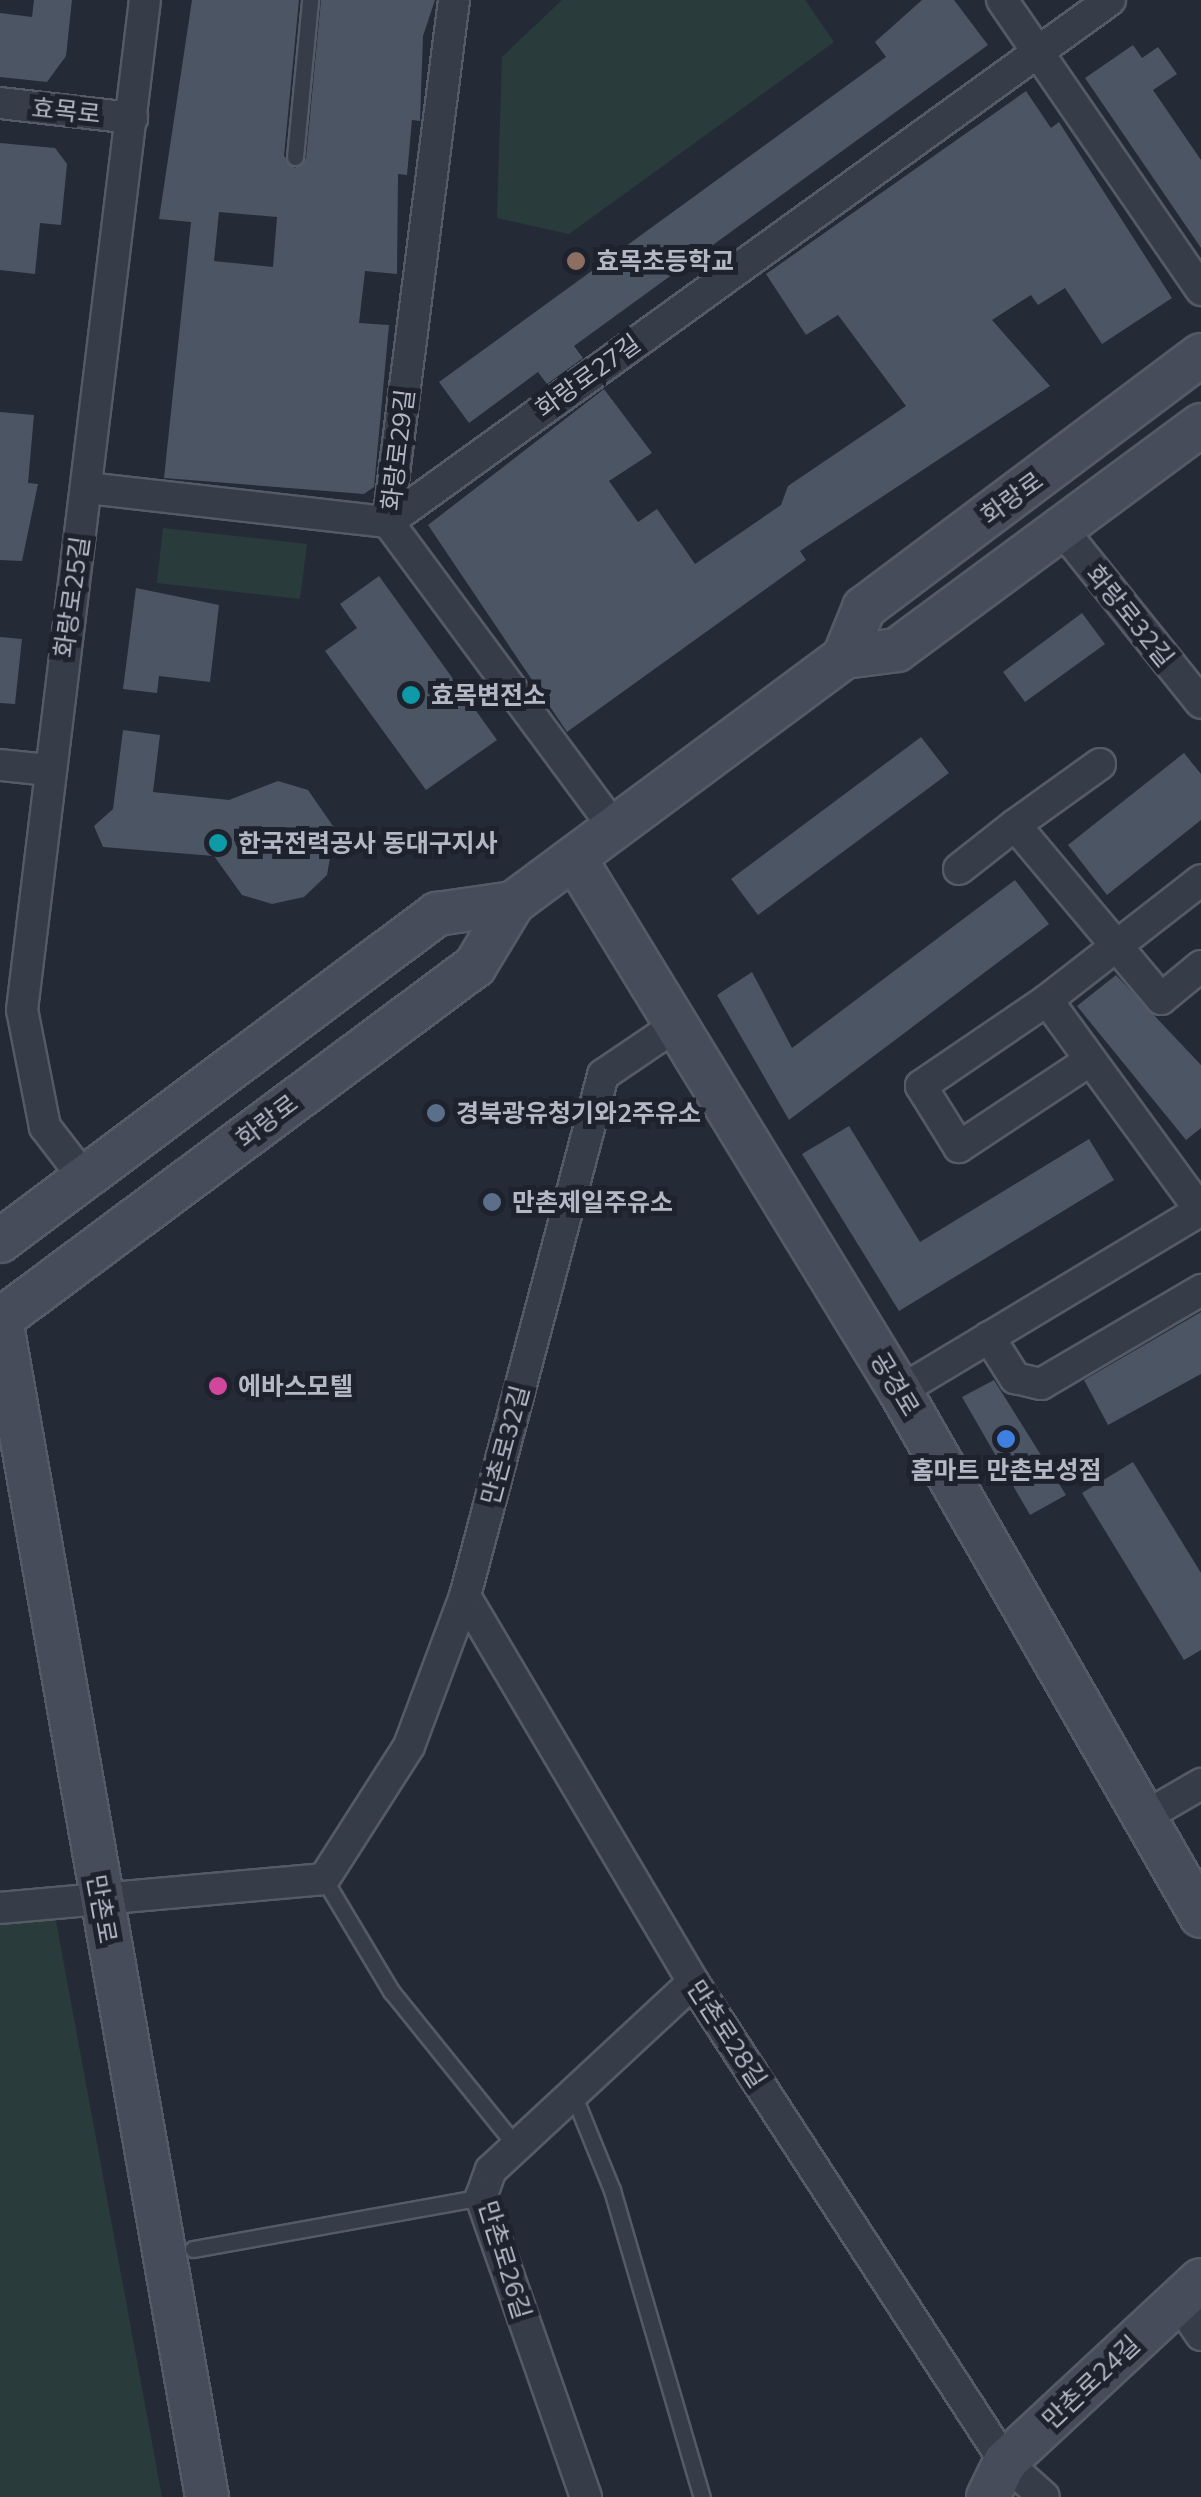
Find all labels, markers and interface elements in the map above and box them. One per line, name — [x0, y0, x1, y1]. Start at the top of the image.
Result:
street label: 효목로 — [30, 92, 102, 130]
place label: 효목초등학교 — [596, 246, 734, 276]
marker: 효목초등학교 — [565, 250, 587, 272]
street label: 화랑로27길 — [530, 328, 646, 424]
street label: 화랑로29길 — [376, 388, 420, 512]
street label: 화랑로 — [975, 466, 1049, 530]
street label: 화랑로25길 — [49, 535, 95, 659]
street label: 화랑로32길 — [1080, 559, 1180, 673]
place label: 효목변전소 — [431, 680, 546, 710]
marker: 효목변전소 — [400, 684, 422, 706]
place label: 한국전력공사 동대구지사 — [238, 828, 498, 858]
marker: 한국전력공사 동대구지사 — [207, 832, 229, 854]
street label: 화랑로 — [230, 1088, 304, 1154]
place label: 경북광유청기와2주유소 — [456, 1098, 701, 1128]
marker: 경북광유청기와2주유소 — [425, 1102, 447, 1124]
place label: 만촌제일주유소 — [512, 1187, 673, 1217]
marker: 만촌제일주유소 — [481, 1191, 503, 1213]
street label: 공경로 — [864, 1347, 926, 1421]
place label: 에바스모텔 — [238, 1371, 353, 1401]
marker: 에바스모텔 — [207, 1375, 229, 1397]
street label: 만촌로32길 — [475, 1382, 535, 1508]
marker: 홈마트 만촌보성점 — [995, 1428, 1017, 1450]
place label: 홈마트 만촌보성점 — [911, 1455, 1101, 1485]
street label: 만촌로 — [81, 1872, 123, 1946]
street label: 만촌로28길 — [681, 1975, 773, 2093]
street label: 만촌로26길 — [473, 2197, 537, 2323]
street label: 만촌로24길 — [1036, 2329, 1146, 2435]

